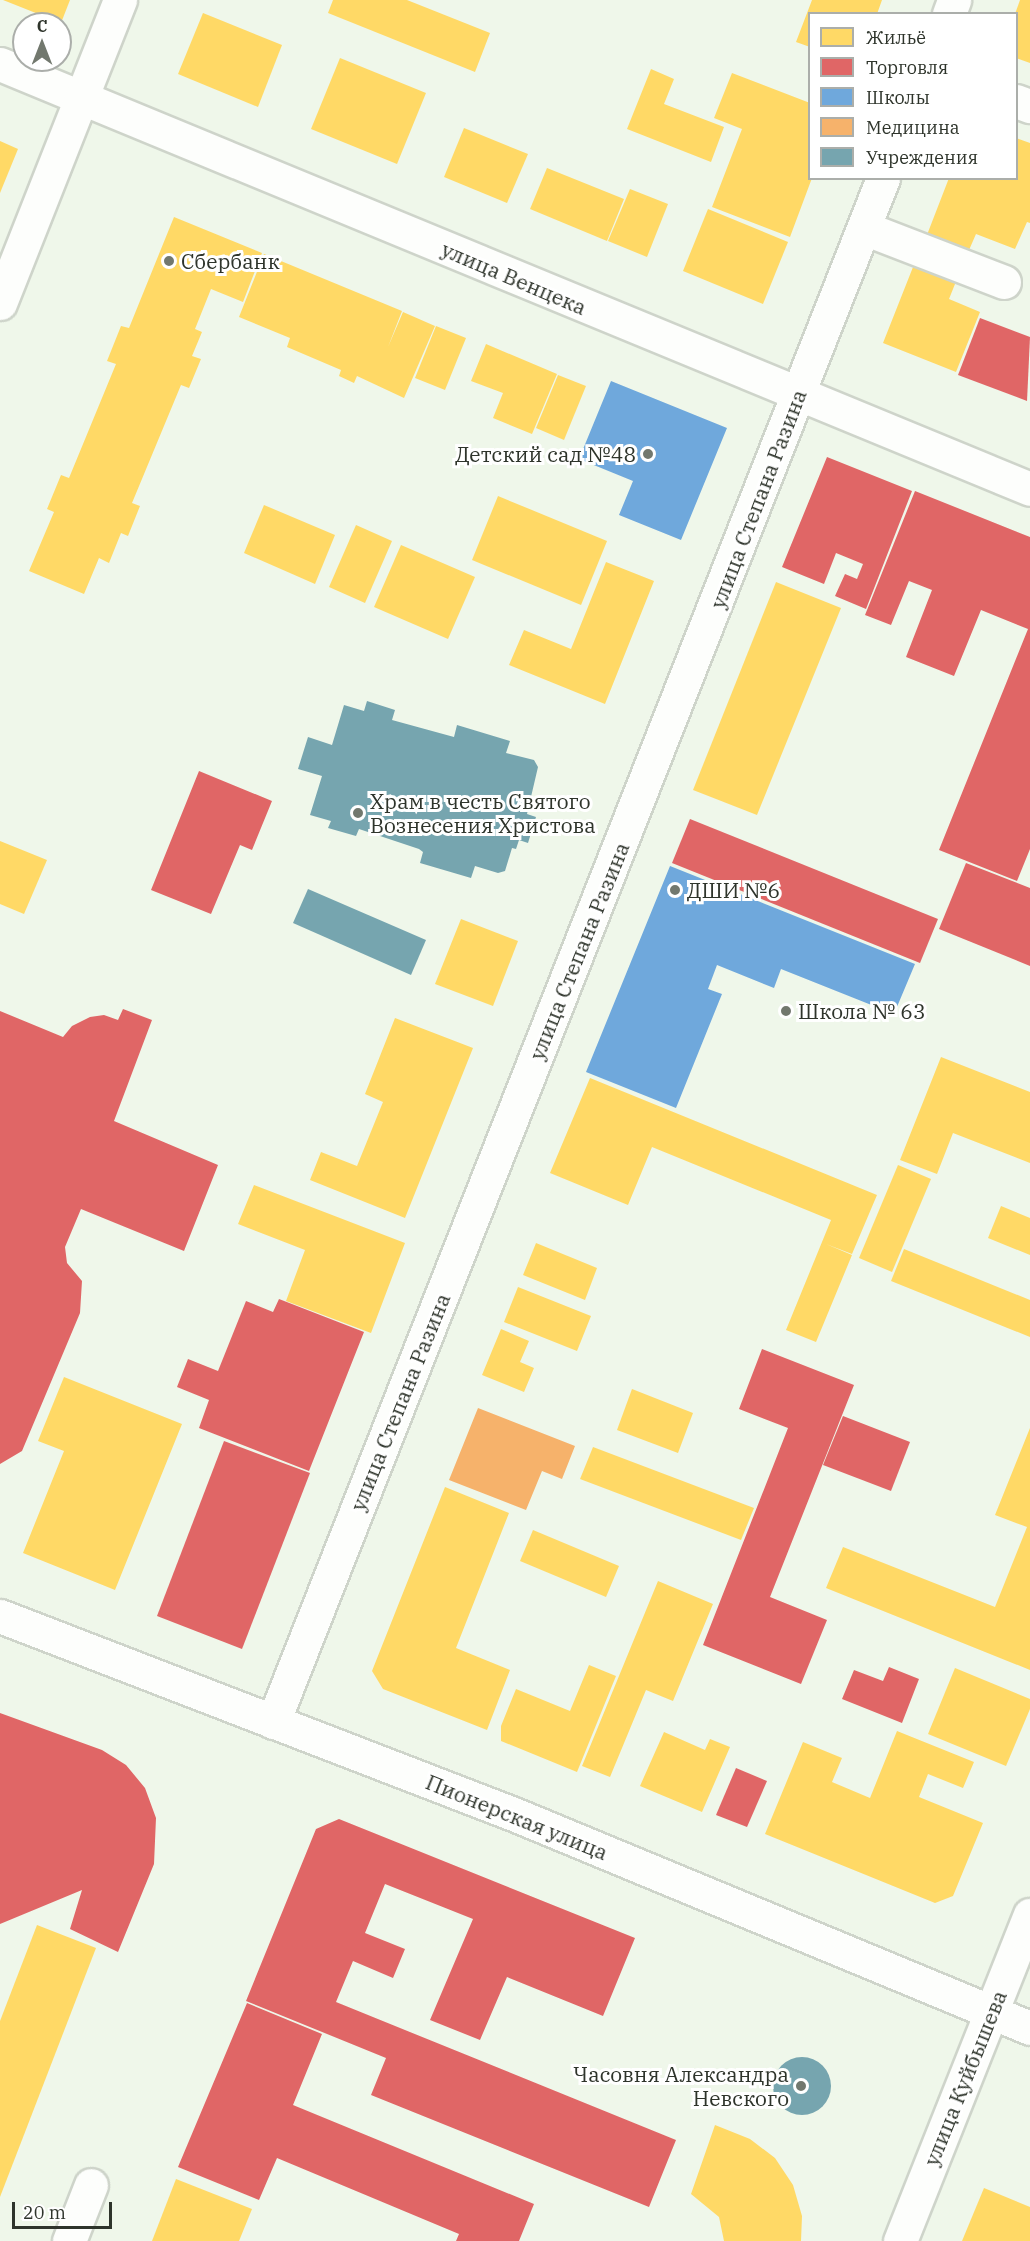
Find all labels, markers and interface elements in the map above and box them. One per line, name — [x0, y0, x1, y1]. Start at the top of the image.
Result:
north arrow — [12, 12, 72, 72]
legend — [808, 12, 1018, 180]
text: С — [37, 16, 47, 36]
text: Жильё — [866, 26, 926, 49]
text: Торговля — [866, 56, 948, 79]
text: Школы — [866, 86, 930, 109]
text: Медицина — [866, 116, 960, 139]
text: Учреждения — [866, 146, 978, 169]
street label: улица Венцека — [438, 236, 590, 320]
place label: Сбербанк — [181, 248, 280, 274]
marker: Сбербанк — [162, 254, 176, 268]
street label: улица Степана Разина — [705, 386, 811, 612]
place label: Детский сад №48 — [455, 441, 636, 467]
marker: Детский сад №48 — [641, 447, 655, 461]
place label: Храм в честь Святого Вознесения Христова — [370, 788, 596, 838]
marker: Храм в честь Святого Вознесения Христова — [351, 806, 365, 820]
street label: улица Степана Разина — [524, 839, 634, 1063]
place label: ДШИ №6 — [687, 877, 780, 903]
marker: ДШИ №6 — [668, 883, 682, 897]
place label: Школа № 63 — [798, 998, 926, 1024]
marker: Школа № 63 — [779, 1004, 793, 1018]
street label: улица Степана Разина — [345, 1290, 455, 1514]
street label: Пионерская улица — [422, 1769, 612, 1865]
street label: улица Куйбышева — [918, 1987, 1012, 2169]
place label: Часовня Александра Невского — [573, 2061, 789, 2111]
marker: Часовня Александра Невского — [794, 2079, 808, 2093]
scale bar — [15, 2190, 116, 2228]
text: 20 m — [23, 2201, 66, 2224]

